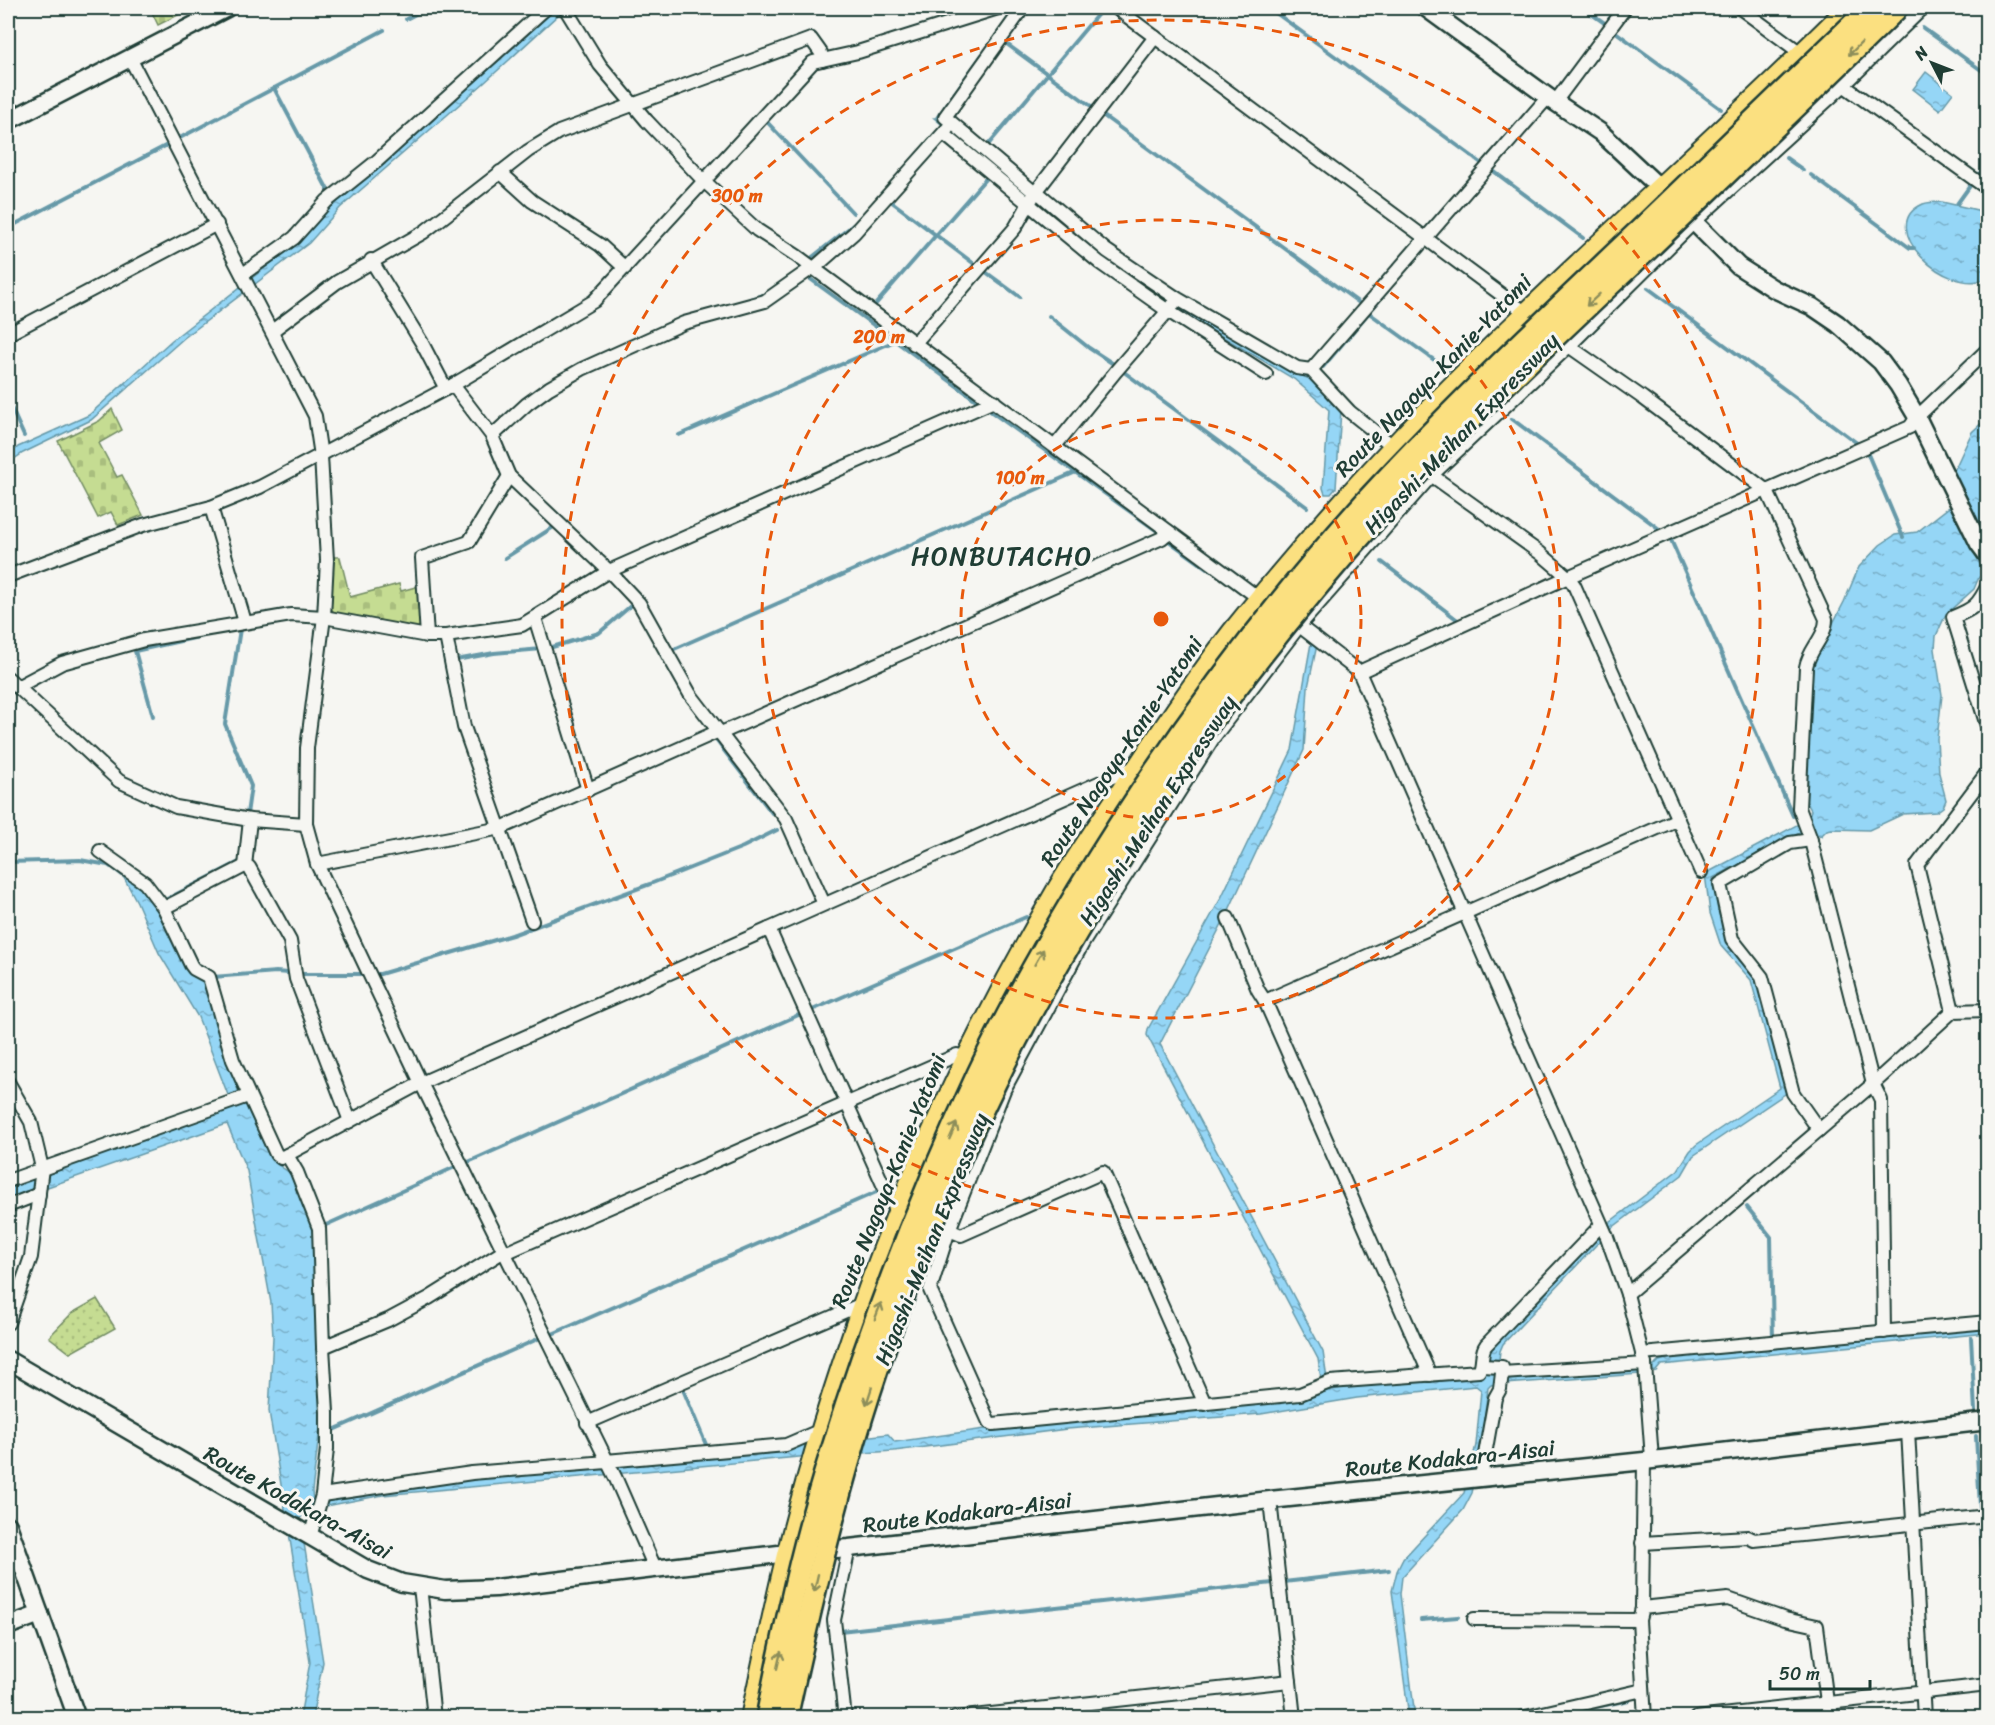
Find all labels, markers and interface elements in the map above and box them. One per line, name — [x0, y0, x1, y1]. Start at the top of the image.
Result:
north arrow — [1902, 33, 1962, 93]
text: N — [1906, 39, 1936, 68]
one-way arrow — [1848, 41, 1863, 56]
text: 300 m — [710, 180, 763, 212]
street label: Route Nagoya-Kanie-Yatomi — [1325, 264, 1542, 486]
one-way arrow — [1586, 293, 1601, 307]
text: 200 m — [852, 321, 905, 353]
street label: Higashi-Meihan Expressway — [1354, 322, 1569, 544]
text: 100 m — [996, 462, 1045, 494]
district label: HONBUTACHO — [911, 533, 1093, 579]
centre of rings — [1151, 609, 1171, 629]
street label: Route Nagoya-Kanie-Yatomi — [1029, 627, 1214, 875]
street label: Higashi-Meihan Expressway — [1068, 686, 1247, 934]
one-way arrow — [1033, 949, 1045, 966]
street label: Route Nagoya-Kanie-Yatomi — [820, 1047, 958, 1314]
street label: Higashi-Meihan Expressway — [863, 1106, 1000, 1371]
one-way arrow — [947, 1123, 959, 1141]
one-way arrow — [873, 1303, 884, 1321]
one-way arrow — [863, 1386, 874, 1405]
street label: Route Kodakara-Aisai — [1343, 1428, 1558, 1489]
street label: Route Kodakara-Aisai — [196, 1434, 400, 1571]
street label: Route Kodakara-Aisai — [860, 1480, 1075, 1545]
one-way arrow — [810, 1574, 822, 1593]
one-way arrow — [774, 1651, 786, 1670]
scale bar — [1770, 1653, 1870, 1691]
text: 50 m — [1779, 1658, 1820, 1690]

